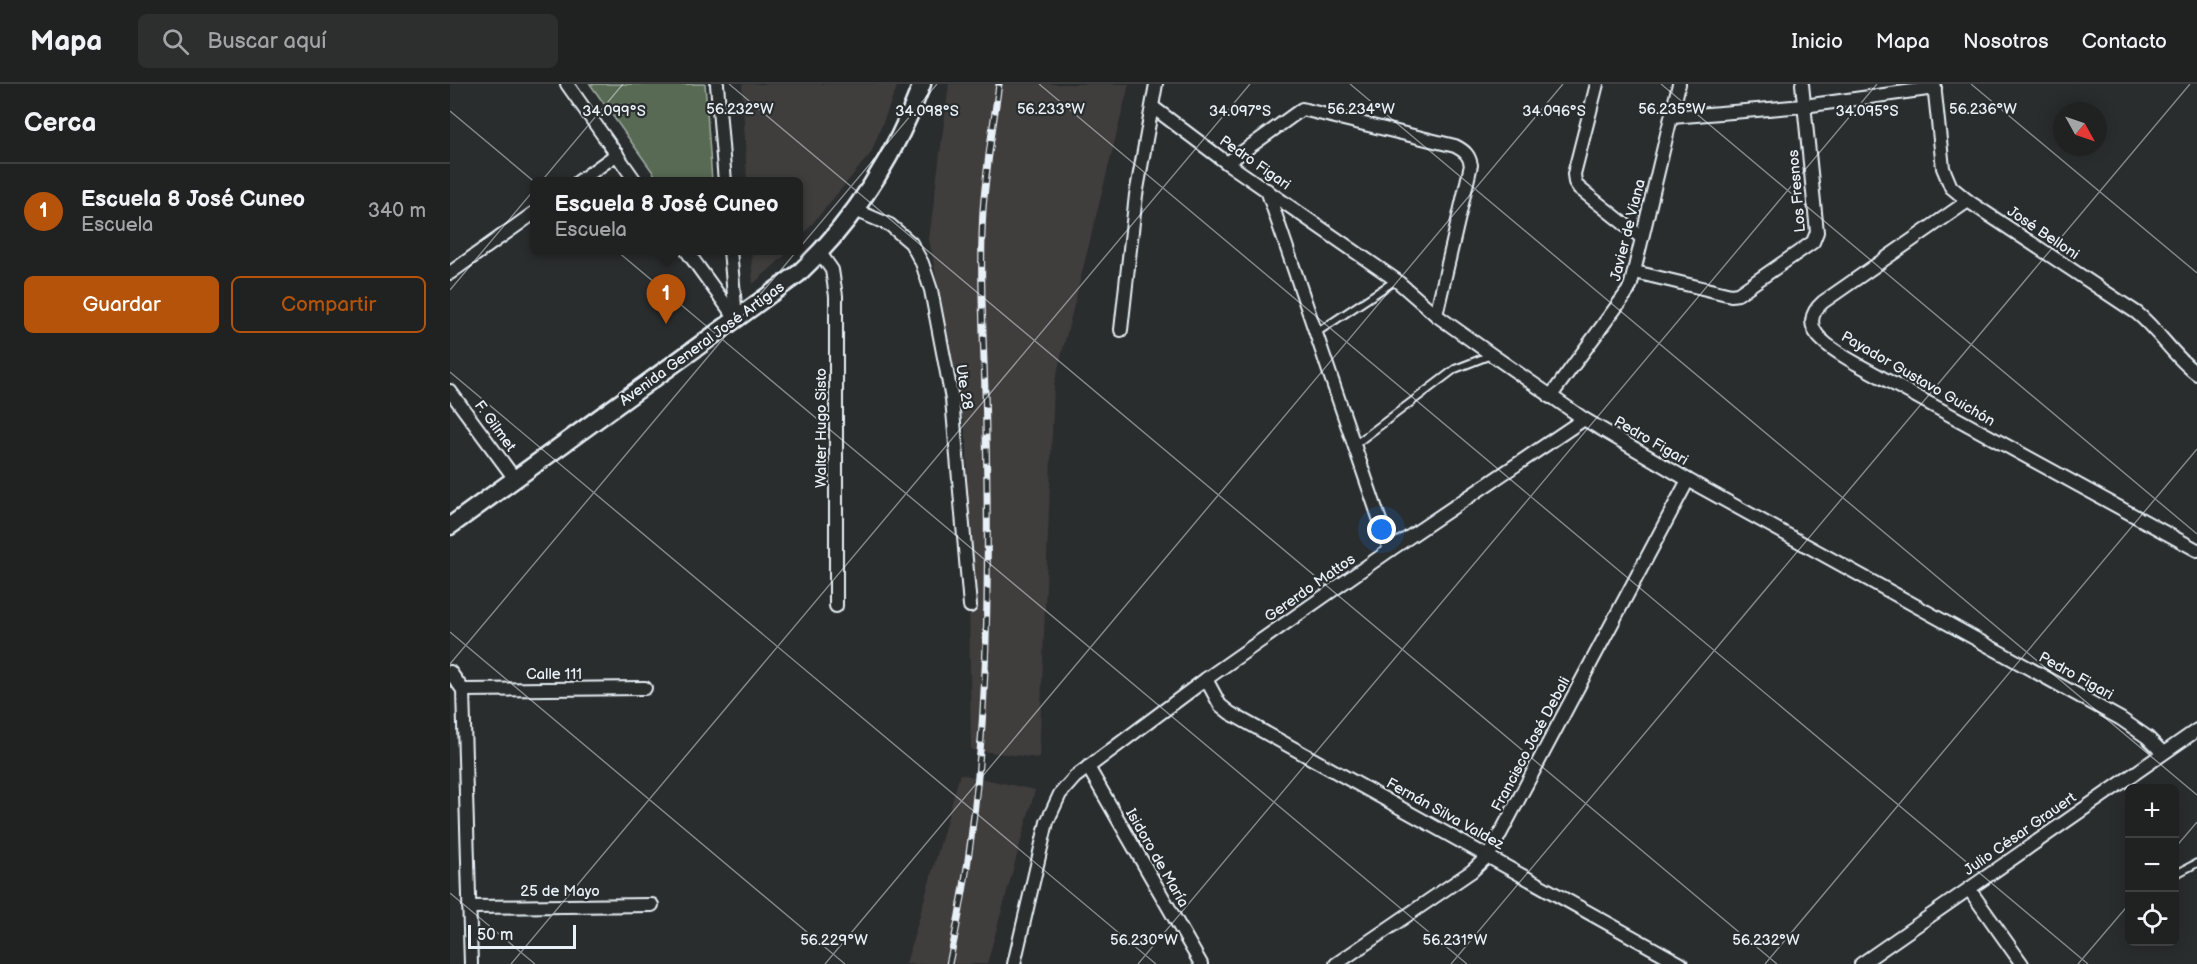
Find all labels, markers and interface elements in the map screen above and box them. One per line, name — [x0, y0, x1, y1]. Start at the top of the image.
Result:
search box — [138, 14, 558, 68]
text: Mapa — [30, 25, 102, 58]
icon: search — [159, 25, 192, 58]
text: Buscar aquí — [207, 28, 326, 55]
text: Inicio — [1792, 29, 1843, 54]
text: Mapa — [1876, 29, 1930, 54]
text: Nosotros — [1963, 29, 2049, 54]
text: Contacto — [2082, 29, 2167, 54]
text: 56.232°W — [706, 100, 774, 119]
text: 56.233°W — [1017, 100, 1085, 119]
text: 56.234°W — [1327, 100, 1395, 119]
text: 56.235°W — [1638, 100, 1706, 119]
text: 56.236°W — [1949, 100, 2017, 119]
text: 34.099°S — [582, 102, 646, 121]
text: 34.098°S — [895, 102, 959, 121]
text: 34.097°S — [1209, 102, 1271, 121]
text: 34.096°S — [1522, 102, 1586, 121]
text: 34.095°S — [1835, 102, 1899, 121]
north arrow — [2053, 102, 2107, 156]
text: Cerca — [24, 108, 96, 139]
street label: Pedro Figari — [1216, 132, 1294, 194]
street label: Los Fresnos — [1784, 148, 1810, 233]
popup — [530, 177, 803, 255]
street label: Javier de Viana — [1606, 177, 1650, 283]
text: Escuela 8 José Cuneo — [81, 186, 305, 213]
text: Escuela 8 José Cuneo — [554, 191, 779, 218]
text: 1 — [39, 199, 48, 223]
text: 340 m — [368, 199, 426, 223]
street label: José Belloni — [2003, 202, 2083, 264]
text: Escuela — [81, 213, 153, 237]
text: Escuela — [554, 218, 627, 242]
pin: 1 — [646, 274, 686, 324]
button: Guardar — [24, 276, 219, 333]
button: Compartir — [231, 276, 426, 333]
street label: Avenida General José Artigas — [616, 277, 789, 410]
street label: Payador Gustavo Guichón — [1838, 327, 1998, 431]
street label: Ute 28 — [951, 363, 977, 411]
street label: Walter Hugo Sisto — [812, 368, 831, 488]
street label: F. Gilmet — [470, 397, 520, 456]
street label: Pedro Figari — [1610, 412, 1692, 470]
your location — [1367, 515, 1396, 544]
street label: Gererdo Mattos — [1261, 549, 1360, 626]
street label: Pedro Figari — [2035, 648, 2117, 704]
street label: Calle 111 — [526, 665, 582, 684]
street label: Francisco José Debali — [1487, 673, 1575, 815]
street label: Fernán Silva Valdez — [1383, 774, 1508, 855]
map controls — [2125, 784, 2179, 946]
button: + — [2125, 784, 2179, 838]
street label: Julio César Grauert — [1960, 788, 2080, 880]
street label: Isidoro de María — [1121, 805, 1193, 911]
button: − — [2125, 838, 2179, 892]
street label: 25 de Mayo — [520, 882, 600, 901]
button: locate — [2125, 892, 2179, 946]
scale bar — [468, 922, 576, 950]
text: 50 m — [477, 926, 513, 945]
text: 56.229°W — [800, 931, 868, 950]
text: 56.230°W — [1110, 931, 1178, 950]
text: 56.231°W — [1423, 931, 1488, 950]
text: 56.232°W — [1732, 931, 1800, 950]

